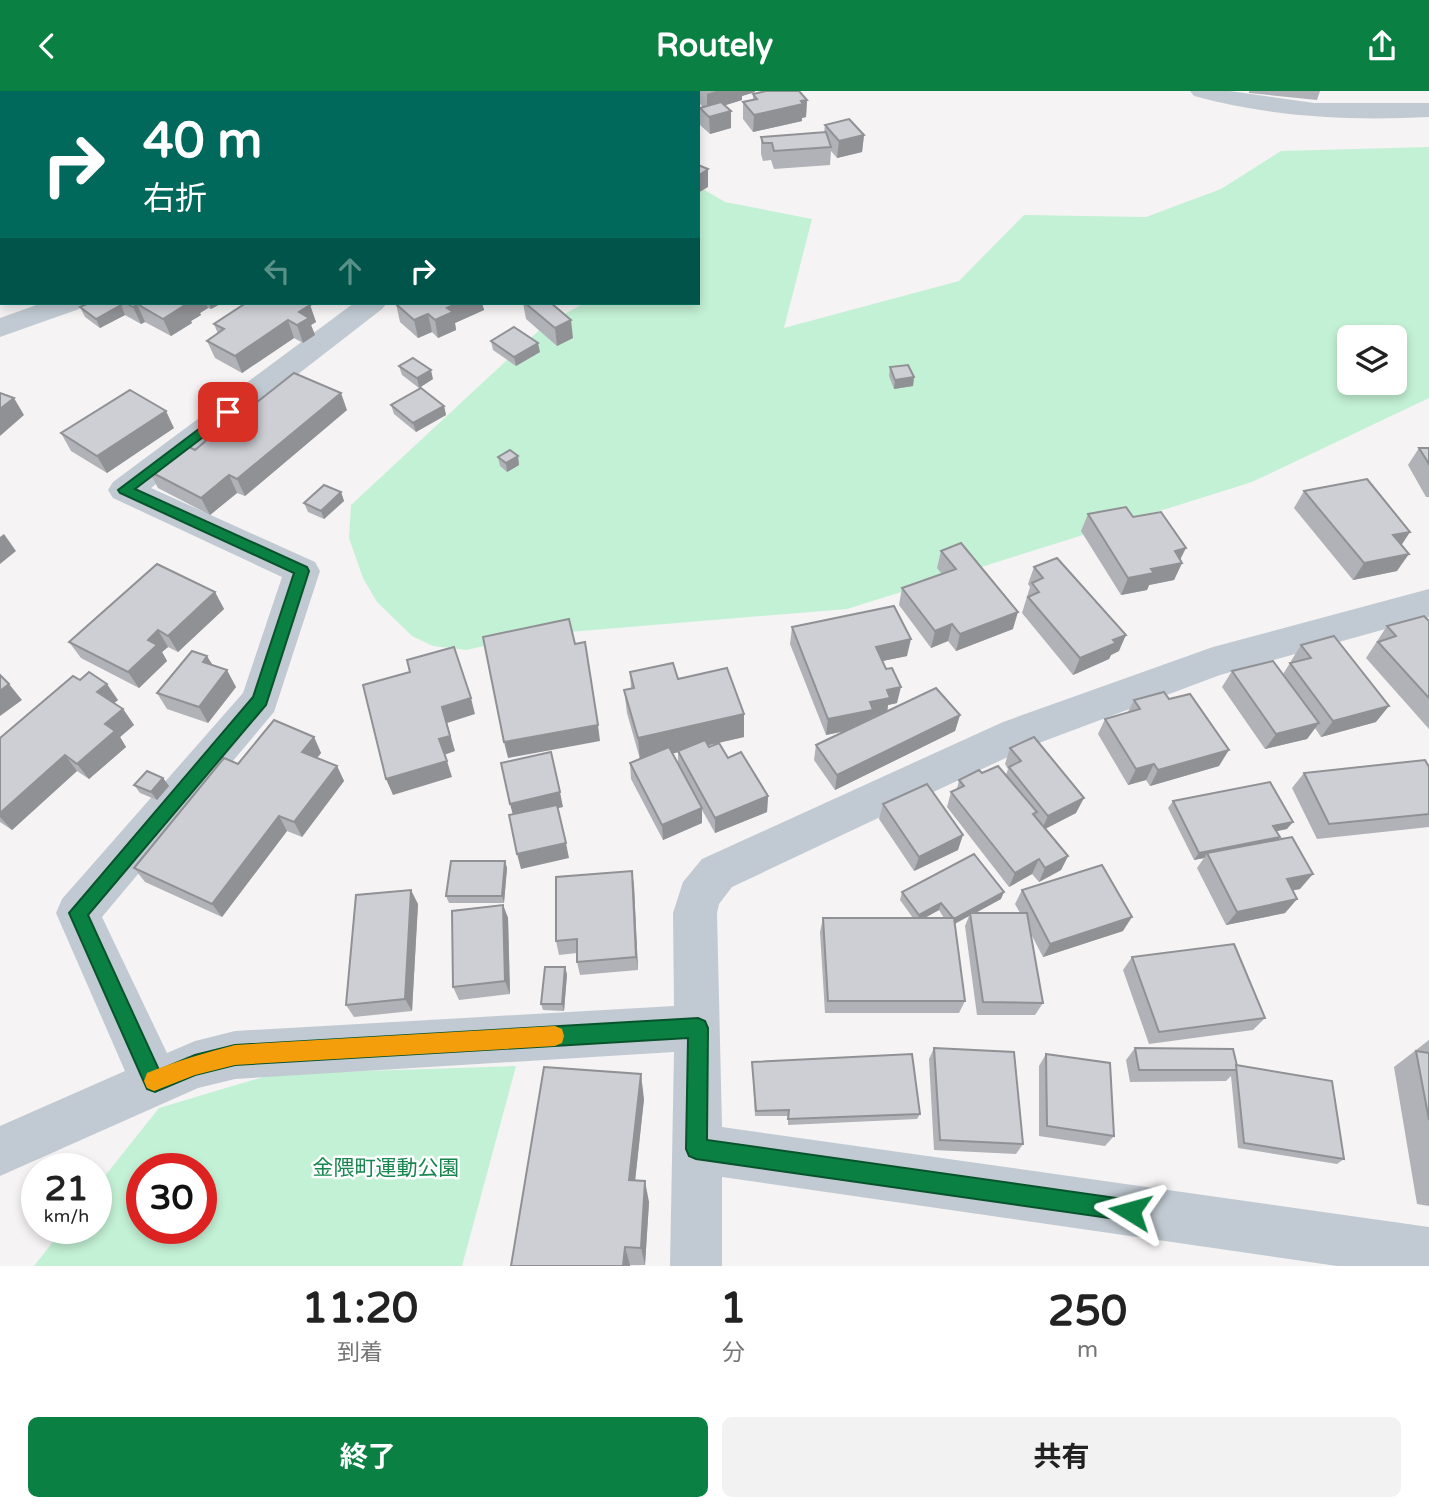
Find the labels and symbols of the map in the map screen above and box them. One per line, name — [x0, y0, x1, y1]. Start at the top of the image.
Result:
pin — [198, 382, 258, 442]
speed limit sign: 30 — [126, 1153, 217, 1244]
park label: 金隈町運動公園 — [313, 1156, 460, 1181]
position arrow — [1093, 1174, 1167, 1248]

